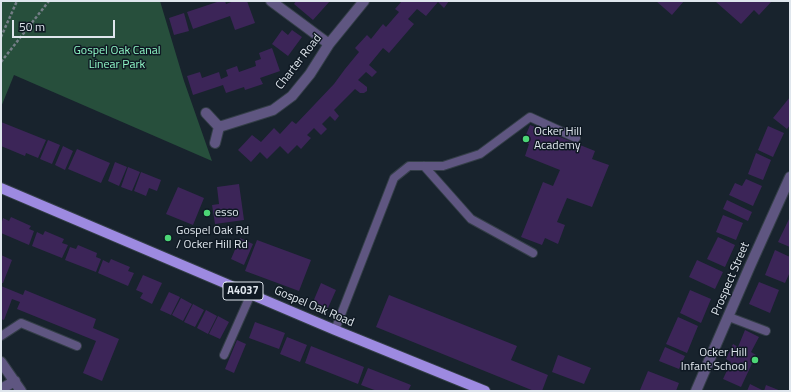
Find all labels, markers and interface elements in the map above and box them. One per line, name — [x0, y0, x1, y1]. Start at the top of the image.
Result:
scale bar — [14, 12, 117, 38]
text: 50 m — [19, 17, 45, 36]
street label: Charter Road — [273, 31, 325, 93]
park label: Gospel Oak Canal Linear Park — [73, 44, 161, 72]
place label: Ocker Hill Academy — [534, 125, 582, 153]
marker: Ocker Hill Academy — [521, 134, 531, 144]
place label: esso — [215, 206, 239, 220]
marker: esso — [202, 208, 212, 218]
place label: Gospel Oak Rd / Ocker Hill Rd — [176, 224, 249, 252]
marker: Gospel Oak Rd / Ocker Hill Rd — [163, 233, 173, 243]
street label: Prospect Street — [709, 240, 753, 318]
road number: A4037 — [223, 282, 263, 300]
street label: Gospel Oak Road — [272, 284, 356, 330]
place label: Ocker Hill Infant School — [681, 346, 747, 374]
marker: Ocker Hill Infant School — [750, 355, 760, 365]

